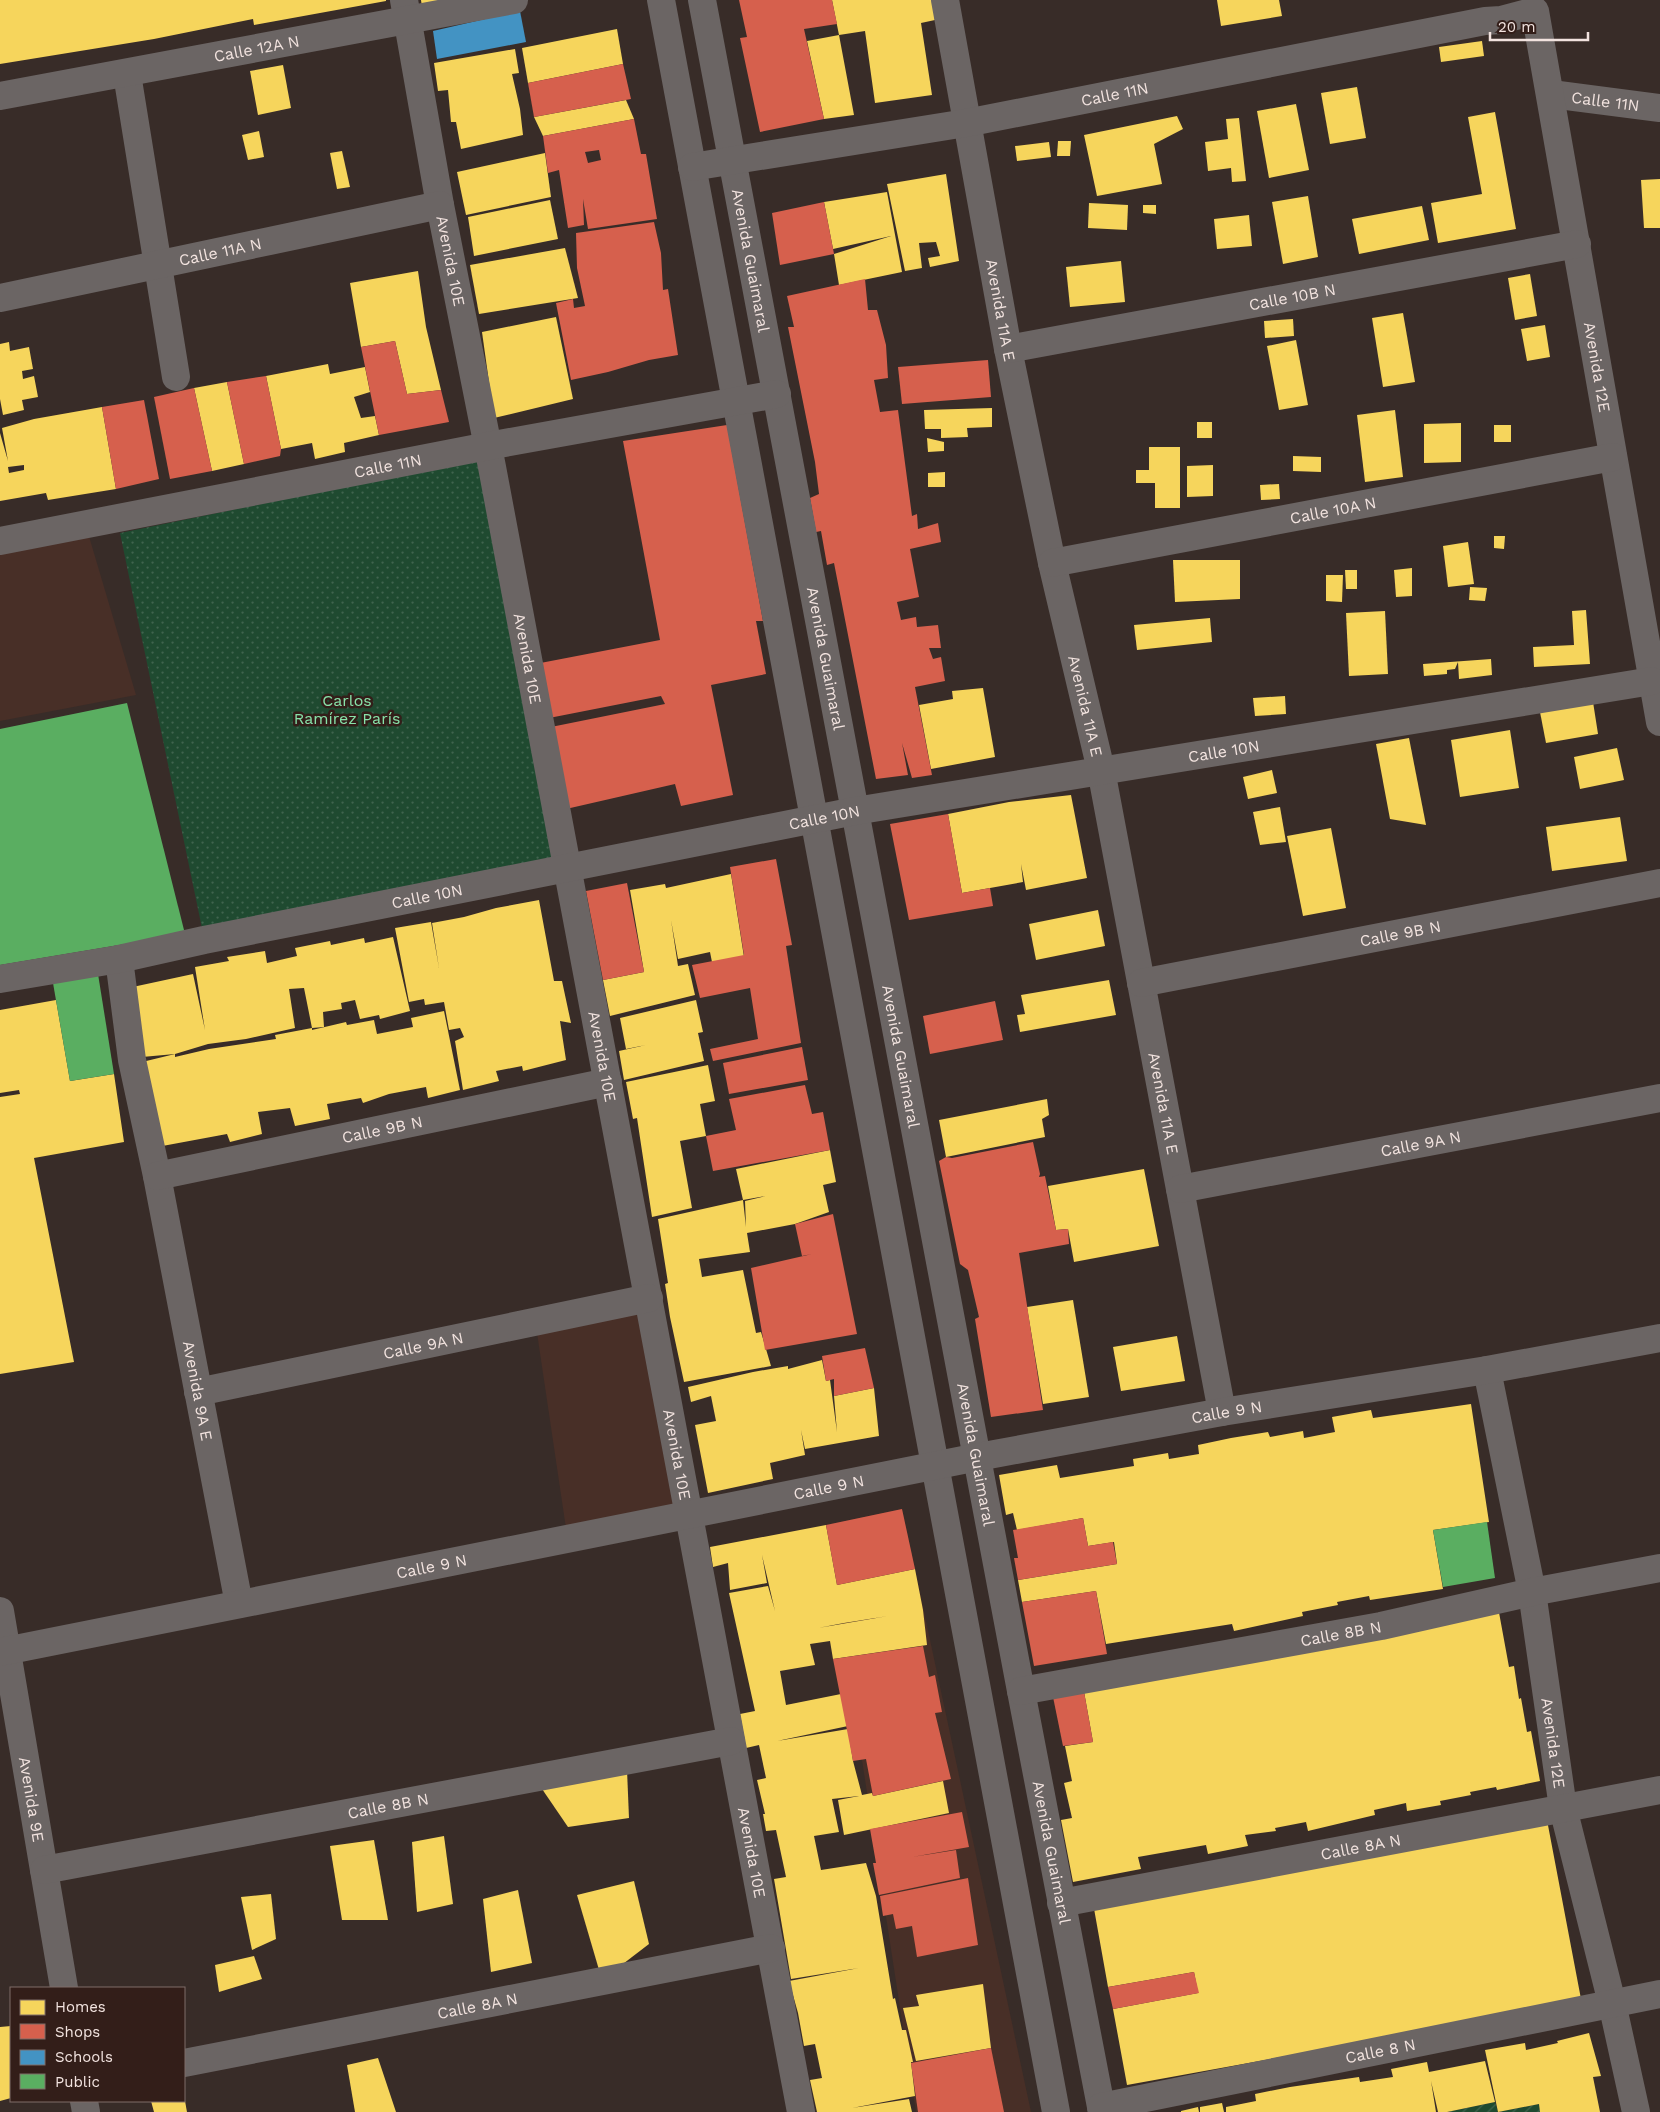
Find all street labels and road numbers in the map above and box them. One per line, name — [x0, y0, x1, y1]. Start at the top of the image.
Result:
street label: Calle 12A N — [212, 31, 301, 66]
street label: Calle 11N — [1079, 78, 1150, 110]
street label: Calle 11N — [1570, 88, 1641, 115]
street label: Avenida Guaimaral — [728, 187, 773, 334]
street label: Avenida 10E — [432, 214, 469, 308]
street label: Calle 11A N — [177, 234, 263, 270]
street label: Avenida 11A E — [982, 257, 1019, 363]
street label: Calle 10B N — [1247, 280, 1337, 314]
street label: Avenida 12E — [1580, 320, 1614, 414]
street label: Calle 11N — [352, 450, 423, 482]
street label: Calle 10A N — [1288, 493, 1378, 528]
street label: Avenida Guaimaral — [803, 585, 849, 732]
street label: Avenida 10E — [510, 611, 545, 706]
street label: Avenida 11A E — [1064, 653, 1107, 759]
street label: Calle 10N — [1187, 736, 1261, 767]
street label: Calle 10N — [787, 801, 862, 834]
street label: Calle 10N — [390, 880, 464, 913]
street label: Calle 9B N — [1358, 916, 1442, 951]
street label: Avenida Guaimaral — [878, 983, 924, 1130]
street label: Avenida 10E — [584, 1010, 620, 1104]
street label: Avenida 11A E — [1144, 1051, 1182, 1156]
street label: Calle 9B N — [340, 1112, 424, 1147]
street label: Calle 9A N — [1379, 1127, 1463, 1161]
street label: Calle 9A N — [381, 1328, 465, 1363]
street label: Avenida 9A E — [179, 1339, 216, 1442]
street label: Avenida Guaimaral — [953, 1381, 999, 1528]
street label: Calle 9 N — [1190, 1397, 1264, 1427]
street label: Avenida 10E — [659, 1408, 695, 1502]
street label: Calle 9 N — [792, 1471, 866, 1504]
street label: Calle 9 N — [395, 1550, 469, 1583]
street label: Calle 8B N — [1299, 1617, 1383, 1650]
street label: Avenida 12E — [1537, 1696, 1569, 1790]
street label: Avenida 9E — [15, 1755, 48, 1843]
street label: Avenida Guaimaral — [1028, 1779, 1075, 1926]
street label: Calle 8B N — [346, 1789, 430, 1823]
street label: Avenida 10E — [734, 1806, 770, 1900]
street label: Calle 8A N — [1319, 1830, 1403, 1864]
street label: Calle 8A N — [436, 1989, 519, 2023]
street label: Calle 8 N — [1343, 2035, 1417, 2067]

